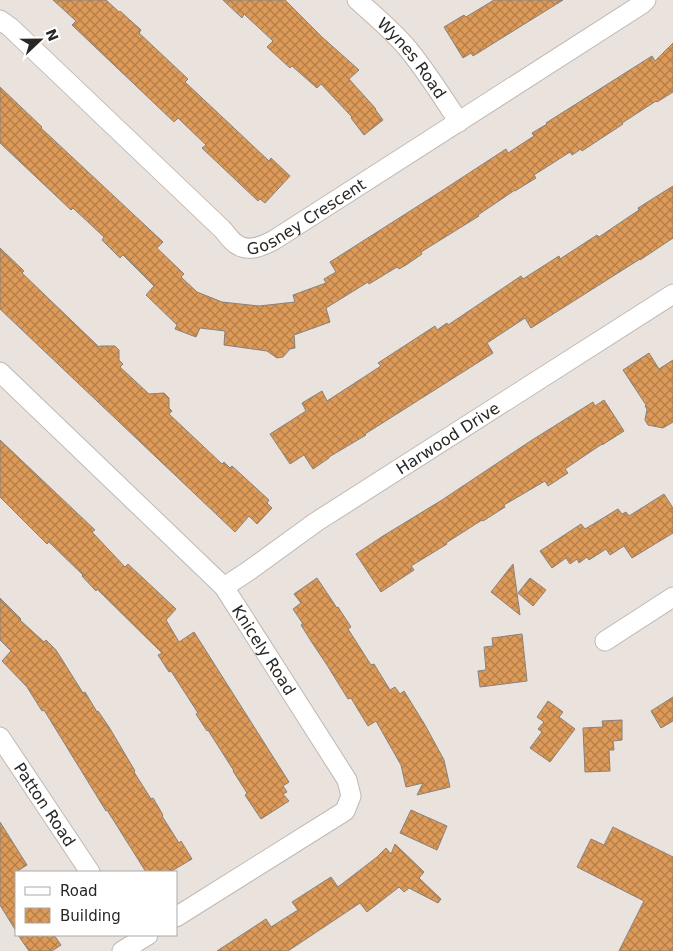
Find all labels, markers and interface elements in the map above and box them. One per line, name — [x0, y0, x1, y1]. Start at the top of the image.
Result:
street label: Wynes Road — [374, 13, 450, 102]
north arrow — [15, 15, 65, 65]
text: N — [42, 27, 62, 44]
street label: Gosney Crescent — [245, 174, 369, 258]
street label: Harwood Drive — [392, 398, 503, 478]
street label: Knicely Road — [228, 601, 300, 698]
street label: Patton Road — [10, 759, 80, 850]
legend — [15, 871, 178, 936]
text: Road — [60, 882, 98, 900]
text: Building — [60, 907, 121, 925]

